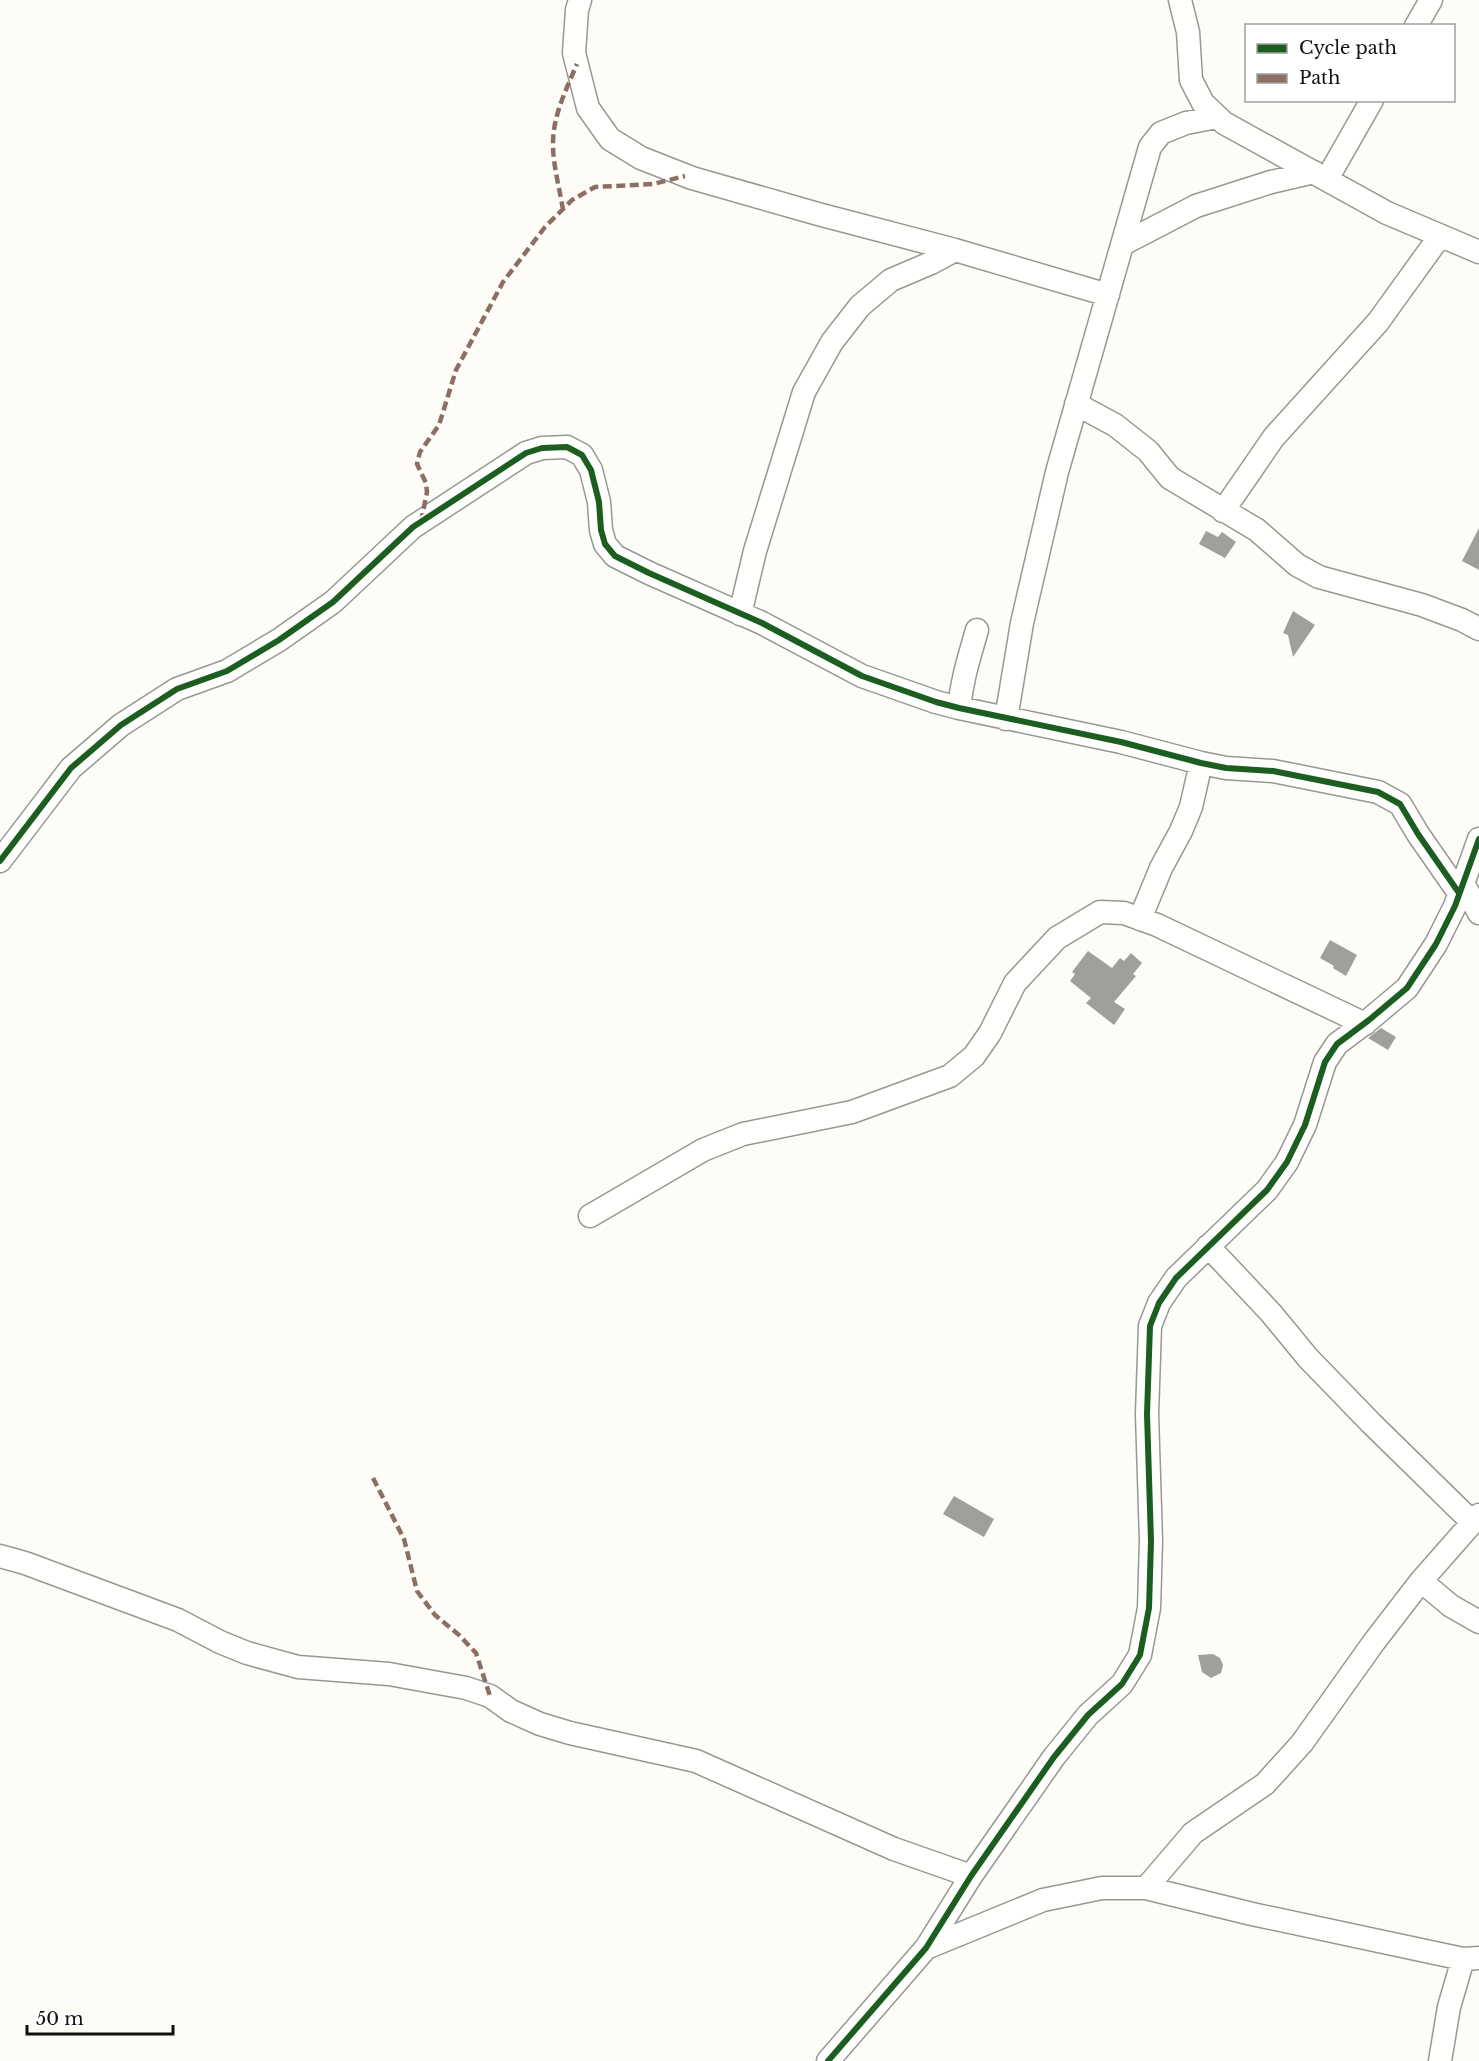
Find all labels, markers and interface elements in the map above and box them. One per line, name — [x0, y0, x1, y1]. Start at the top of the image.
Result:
legend — [1245, 24, 1455, 102]
text: Cycle path — [1299, 37, 1397, 59]
text: Path — [1299, 67, 1340, 89]
scale bar — [27, 1998, 172, 2036]
text: 50 m — [36, 2008, 84, 2030]

